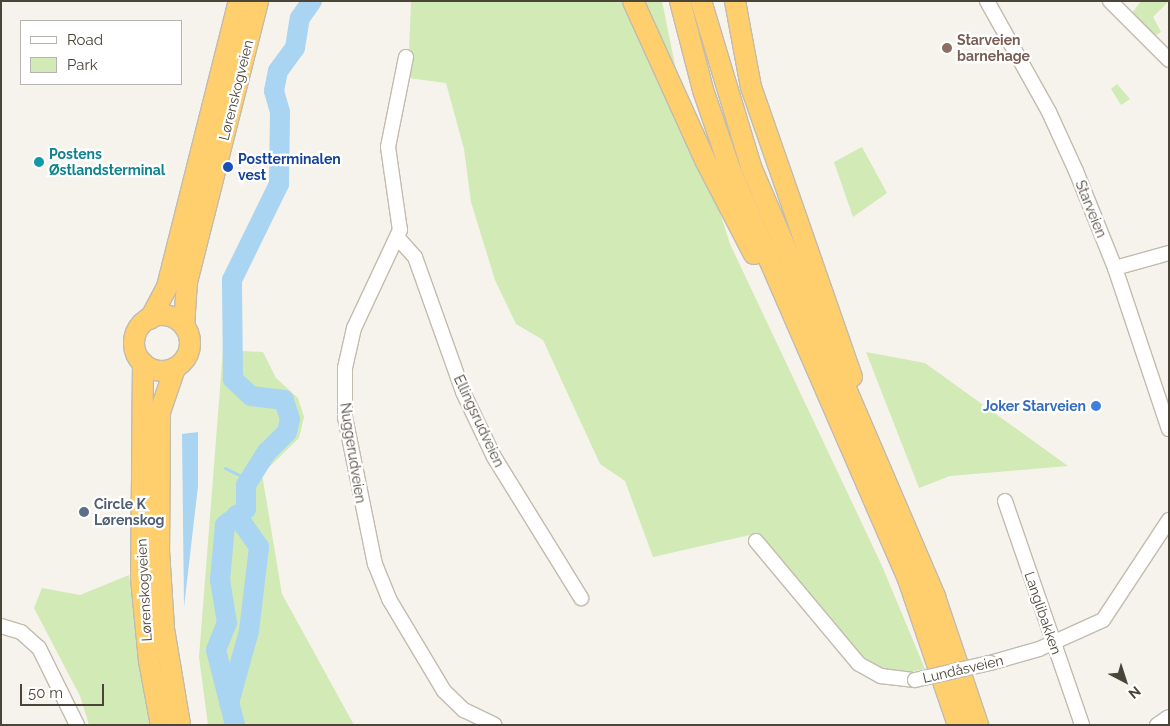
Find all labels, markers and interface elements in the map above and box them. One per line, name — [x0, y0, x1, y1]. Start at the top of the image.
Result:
legend — [20, 20, 182, 85]
text: Road — [67, 31, 103, 49]
place label: Starveien barnehage — [957, 32, 1030, 64]
street label: Lørenskogveien — [215, 38, 257, 142]
marker: Starveien barnehage — [941, 42, 953, 54]
text: Park — [67, 56, 98, 74]
place label: Postens Østlandsterminal — [49, 146, 165, 178]
place label: Postterminalen vest — [238, 151, 341, 184]
marker: Postens Østlandsterminal — [33, 156, 45, 168]
marker: Postterminalen vest — [222, 161, 234, 173]
street label: Starveien — [1072, 178, 1110, 240]
street label: Ellingsrudveien — [450, 372, 508, 470]
place label: Joker Starveien — [983, 398, 1086, 414]
marker: Joker Starveien — [1090, 400, 1102, 412]
street label: Nuggerudveien — [337, 402, 369, 504]
place label: Circle K Lørenskog — [94, 496, 164, 528]
marker: Circle K Lørenskog — [78, 506, 90, 518]
street label: Lørenskogveien — [133, 538, 155, 642]
street label: Langlibakken — [1021, 569, 1065, 657]
street label: Lundåsveien — [921, 652, 1005, 686]
north arrow — [1100, 656, 1150, 706]
scale bar — [22, 674, 106, 706]
text: N — [1125, 683, 1144, 702]
text: 50 m — [28, 684, 63, 702]

